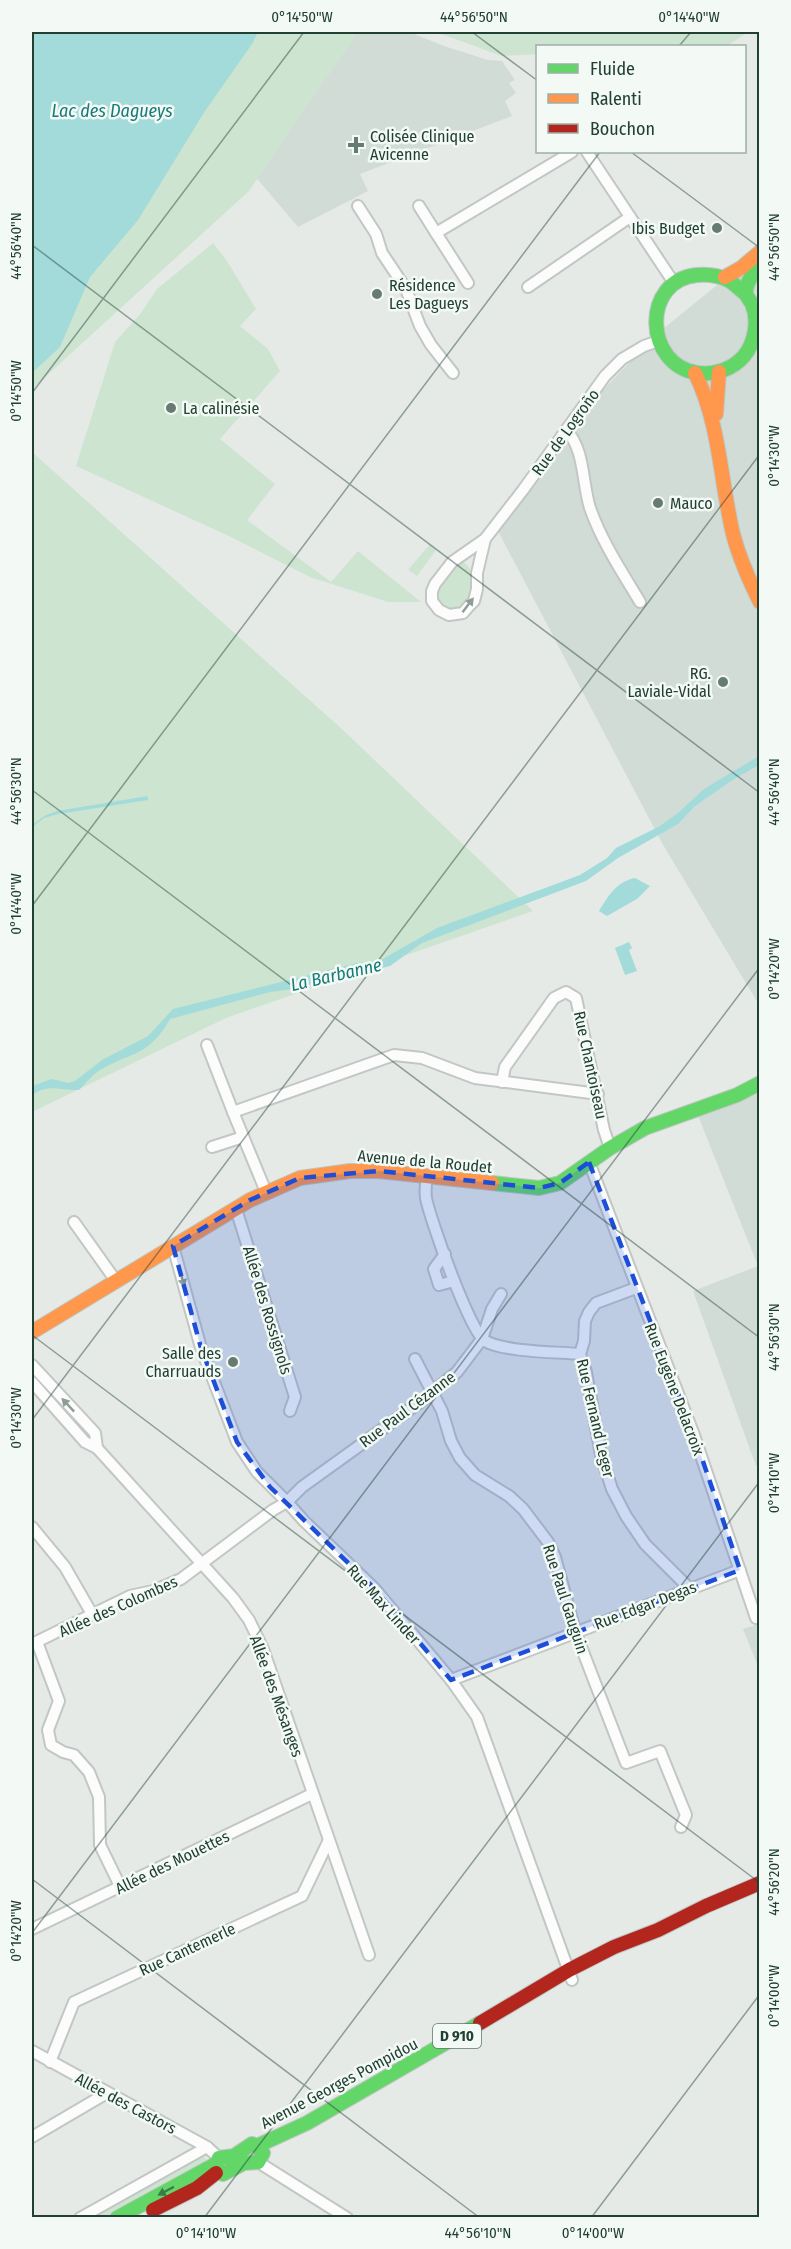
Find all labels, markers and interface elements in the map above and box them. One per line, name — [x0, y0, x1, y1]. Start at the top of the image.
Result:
text: 0°14'50"W — [271, 8, 333, 26]
text: 44°56'50"N — [440, 8, 508, 26]
text: 0°14'40"W — [658, 8, 720, 26]
legend — [536, 45, 746, 153]
text: Fluide — [590, 58, 635, 80]
text: Ralenti — [590, 88, 642, 110]
water label: Lac des Dagueys — [51, 100, 173, 122]
text: Bouchon — [590, 118, 655, 140]
place label: Colisée Clinique Avicenne — [370, 127, 475, 164]
marker: Colisée Clinique Avicenne — [347, 136, 365, 154]
text: 44°56'40"N — [7, 212, 25, 280]
text: 44°56'50"N — [765, 213, 783, 281]
place label: Ibis Budget — [632, 219, 706, 238]
marker: Ibis Budget — [710, 221, 724, 235]
place label: Résidence Les Dagueys — [389, 276, 469, 313]
marker: Résidence Les Dagueys — [370, 287, 384, 301]
text: 0°14'50"W — [7, 360, 25, 422]
street label: Rue de Logroño — [528, 385, 603, 479]
place label: La calinésie — [183, 399, 259, 418]
marker: La calinésie — [164, 401, 178, 415]
text: 0°14'30"W — [765, 425, 783, 487]
place label: Mauco — [670, 494, 713, 513]
marker: Mauco — [651, 496, 665, 510]
one-way arrow — [462, 597, 475, 613]
place label: RG. Laviale-Vidal — [627, 664, 711, 701]
marker: RG. Laviale-Vidal — [716, 675, 730, 689]
text: 44°56'30"N — [7, 757, 25, 825]
text: 44°56'40"N — [765, 758, 783, 826]
text: 0°14'40"W — [7, 873, 25, 935]
text: 0°14'20"W — [765, 938, 783, 1000]
water label: La Barbanne — [288, 954, 384, 996]
street label: Rue Chantoiseau — [570, 1009, 611, 1121]
street label: Avenue de la Roudet — [357, 1146, 494, 1177]
street label: Allée des Rossignols — [239, 1244, 296, 1377]
one-way arrow — [177, 1269, 187, 1287]
text: 44°56'30"N — [765, 1303, 783, 1371]
street label: Rue Eugène Delacroix — [641, 1320, 709, 1458]
place label: Salle des Charruauds — [146, 1344, 221, 1381]
marker: Salle des Charruauds — [226, 1355, 240, 1369]
street label: Rue Fernand Leger — [573, 1357, 618, 1480]
street label: Rue Paul Cézanne — [356, 1367, 459, 1452]
text: 0°14'30"W — [7, 1387, 25, 1449]
one-way arrow — [61, 1397, 75, 1412]
text: 0°14'10"W — [765, 1453, 783, 1513]
street label: Rue Paul Gauguin — [539, 1542, 592, 1656]
street label: Rue Max Linder — [343, 1561, 425, 1648]
street label: Allée des Colombes — [56, 1572, 181, 1641]
street label: Rue Edgar Degas — [591, 1577, 699, 1634]
street label: Allée des Mésanges — [246, 1633, 307, 1760]
street label: Allée des Mouettes — [112, 1827, 232, 1898]
text: 44°56'20"N — [765, 1848, 783, 1916]
text: 0°14'20"W — [7, 1900, 25, 1962]
street label: Rue Cantemerle — [136, 1919, 238, 1980]
text: 0°14'00"W — [765, 1965, 783, 2027]
road number: D 910 — [433, 2024, 481, 2048]
street label: Avenue Georges Pompidou — [258, 2034, 421, 2133]
street label: Allée des Castors — [72, 2069, 180, 2138]
one-way arrow — [157, 2186, 174, 2196]
text: 0°14'10"W — [176, 2224, 236, 2242]
text: 44°56'10"N — [445, 2224, 511, 2242]
text: 0°14'00"W — [562, 2224, 624, 2242]

